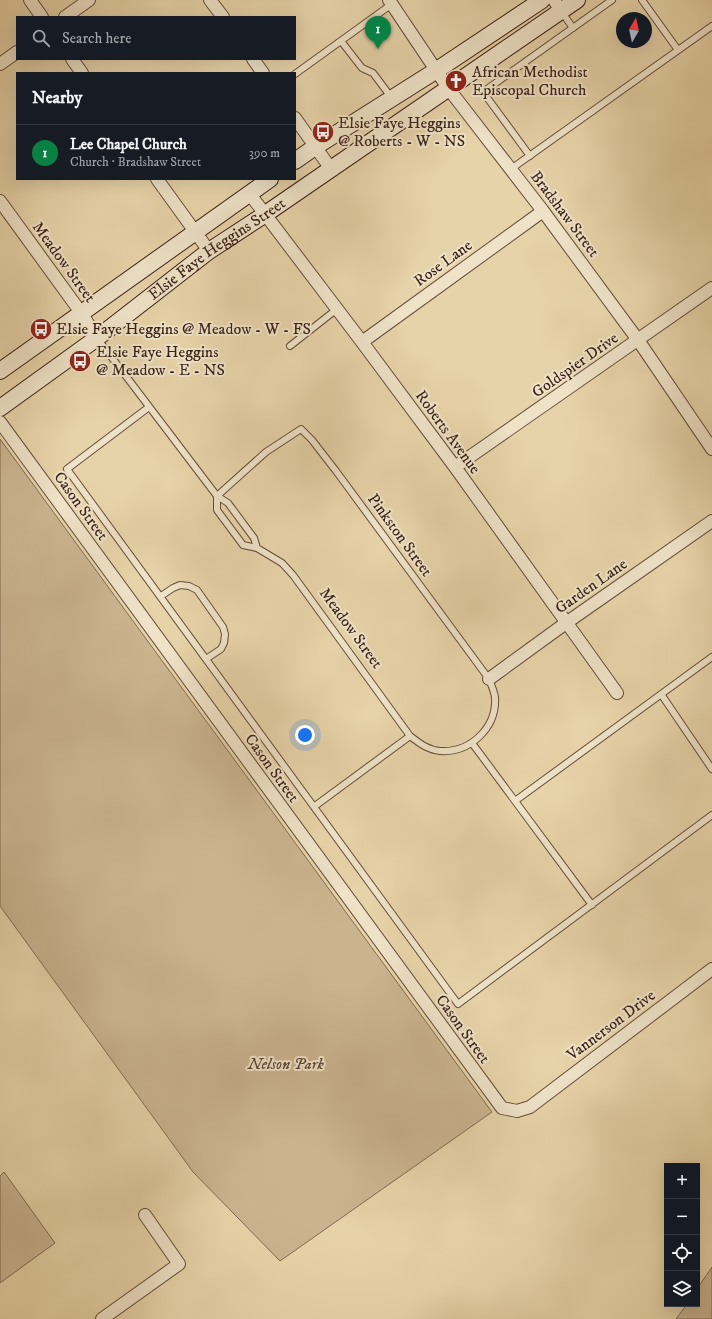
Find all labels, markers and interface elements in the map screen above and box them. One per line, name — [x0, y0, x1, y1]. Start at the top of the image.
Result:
north arrow — [616, 12, 652, 48]
search box — [16, 16, 296, 60]
pin: 1 — [365, 16, 391, 49]
icon: search — [30, 27, 52, 49]
text: Search here — [62, 29, 131, 48]
place label: African Methodist Episcopal Church — [472, 62, 588, 100]
church icon: African Methodist Episcopal Church — [443, 68, 469, 94]
text: Nearby — [32, 87, 82, 109]
place label: Elsie Faye Heggins @ Roberts - W - NS — [338, 113, 465, 151]
bus stop icon: Elsie Faye Heggins @ Roberts - W - NS — [310, 119, 336, 145]
text: Lee Chapel Church — [70, 135, 187, 154]
text: 1 — [43, 145, 47, 161]
text: 390 m — [249, 145, 280, 161]
text: Church · Bradshaw Street — [70, 154, 201, 170]
street label: Bradshaw Street — [526, 167, 604, 261]
street label: Elsie Faye Heggins Street — [144, 193, 289, 305]
street label: Meadow Street — [28, 218, 100, 306]
street label: Rose Lane — [410, 235, 476, 291]
bus stop icon: Elsie Faye Heggins @ Meadow - W - FS — [28, 316, 54, 342]
place label: Elsie Faye Heggins @ Meadow - W - FS — [56, 319, 311, 339]
street label: Goldspier Drive — [528, 328, 622, 402]
place label: Elsie Faye Heggins @ Meadow - E - NS — [96, 342, 225, 380]
bus stop icon: Elsie Faye Heggins @ Meadow - E - NS — [67, 348, 93, 374]
street label: Roberts Avenue — [411, 386, 485, 478]
street label: Cason Street — [49, 468, 113, 544]
street label: Pinkston Street — [363, 490, 437, 580]
street label: Garden Lane — [551, 554, 631, 618]
street label: Meadow Street — [315, 584, 387, 672]
your location — [295, 725, 315, 745]
street label: Cason Street — [240, 730, 304, 806]
street label: Vannerson Drive — [562, 985, 660, 1065]
street label: Cason Street — [431, 991, 495, 1067]
park label: Nelson Park — [247, 1054, 324, 1074]
map controls — [664, 1163, 700, 1307]
button: + — [664, 1163, 700, 1199]
button: − — [664, 1199, 700, 1235]
button: locate — [664, 1235, 700, 1271]
button: layers — [664, 1271, 700, 1307]

